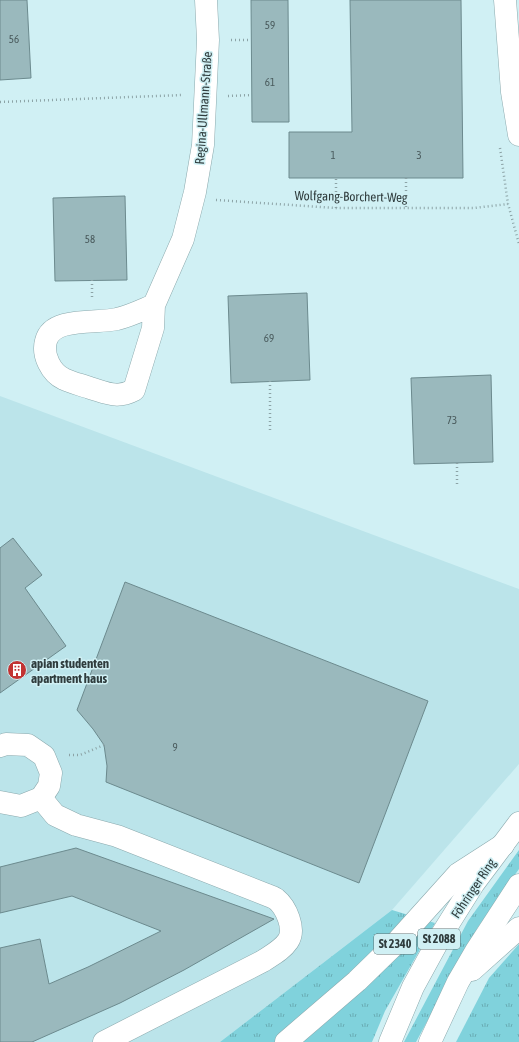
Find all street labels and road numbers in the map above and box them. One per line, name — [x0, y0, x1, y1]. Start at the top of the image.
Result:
street label: Regina-Ullmann-Straße — [192, 51, 215, 165]
street label: Wolfgang-Borchert-Weg — [294, 188, 408, 205]
street label: Föhringer Ring — [448, 855, 499, 921]
road number: St 2088 — [418, 929, 460, 949]
road number: St 2340 — [374, 934, 416, 954]

